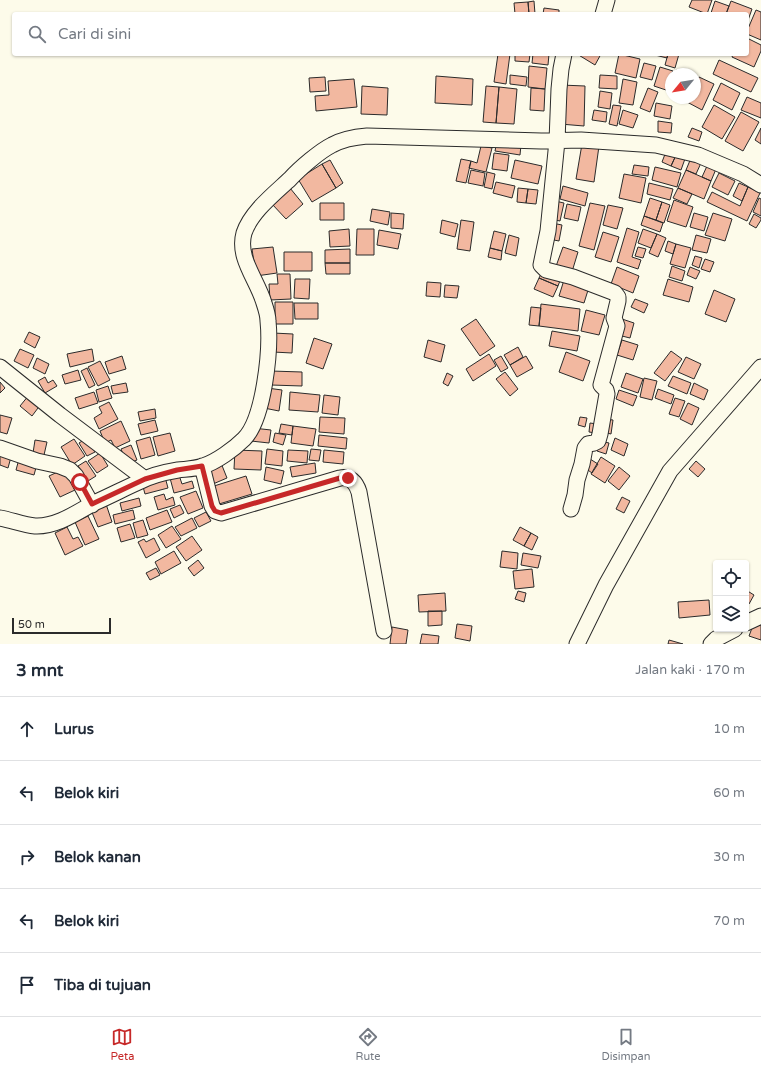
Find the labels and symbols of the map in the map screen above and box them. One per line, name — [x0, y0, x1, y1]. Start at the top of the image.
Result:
north arrow — [665, 68, 701, 104]
route end — [339, 469, 357, 487]
route start — [71, 473, 89, 491]
scale bar — [12, 616, 111, 635]

